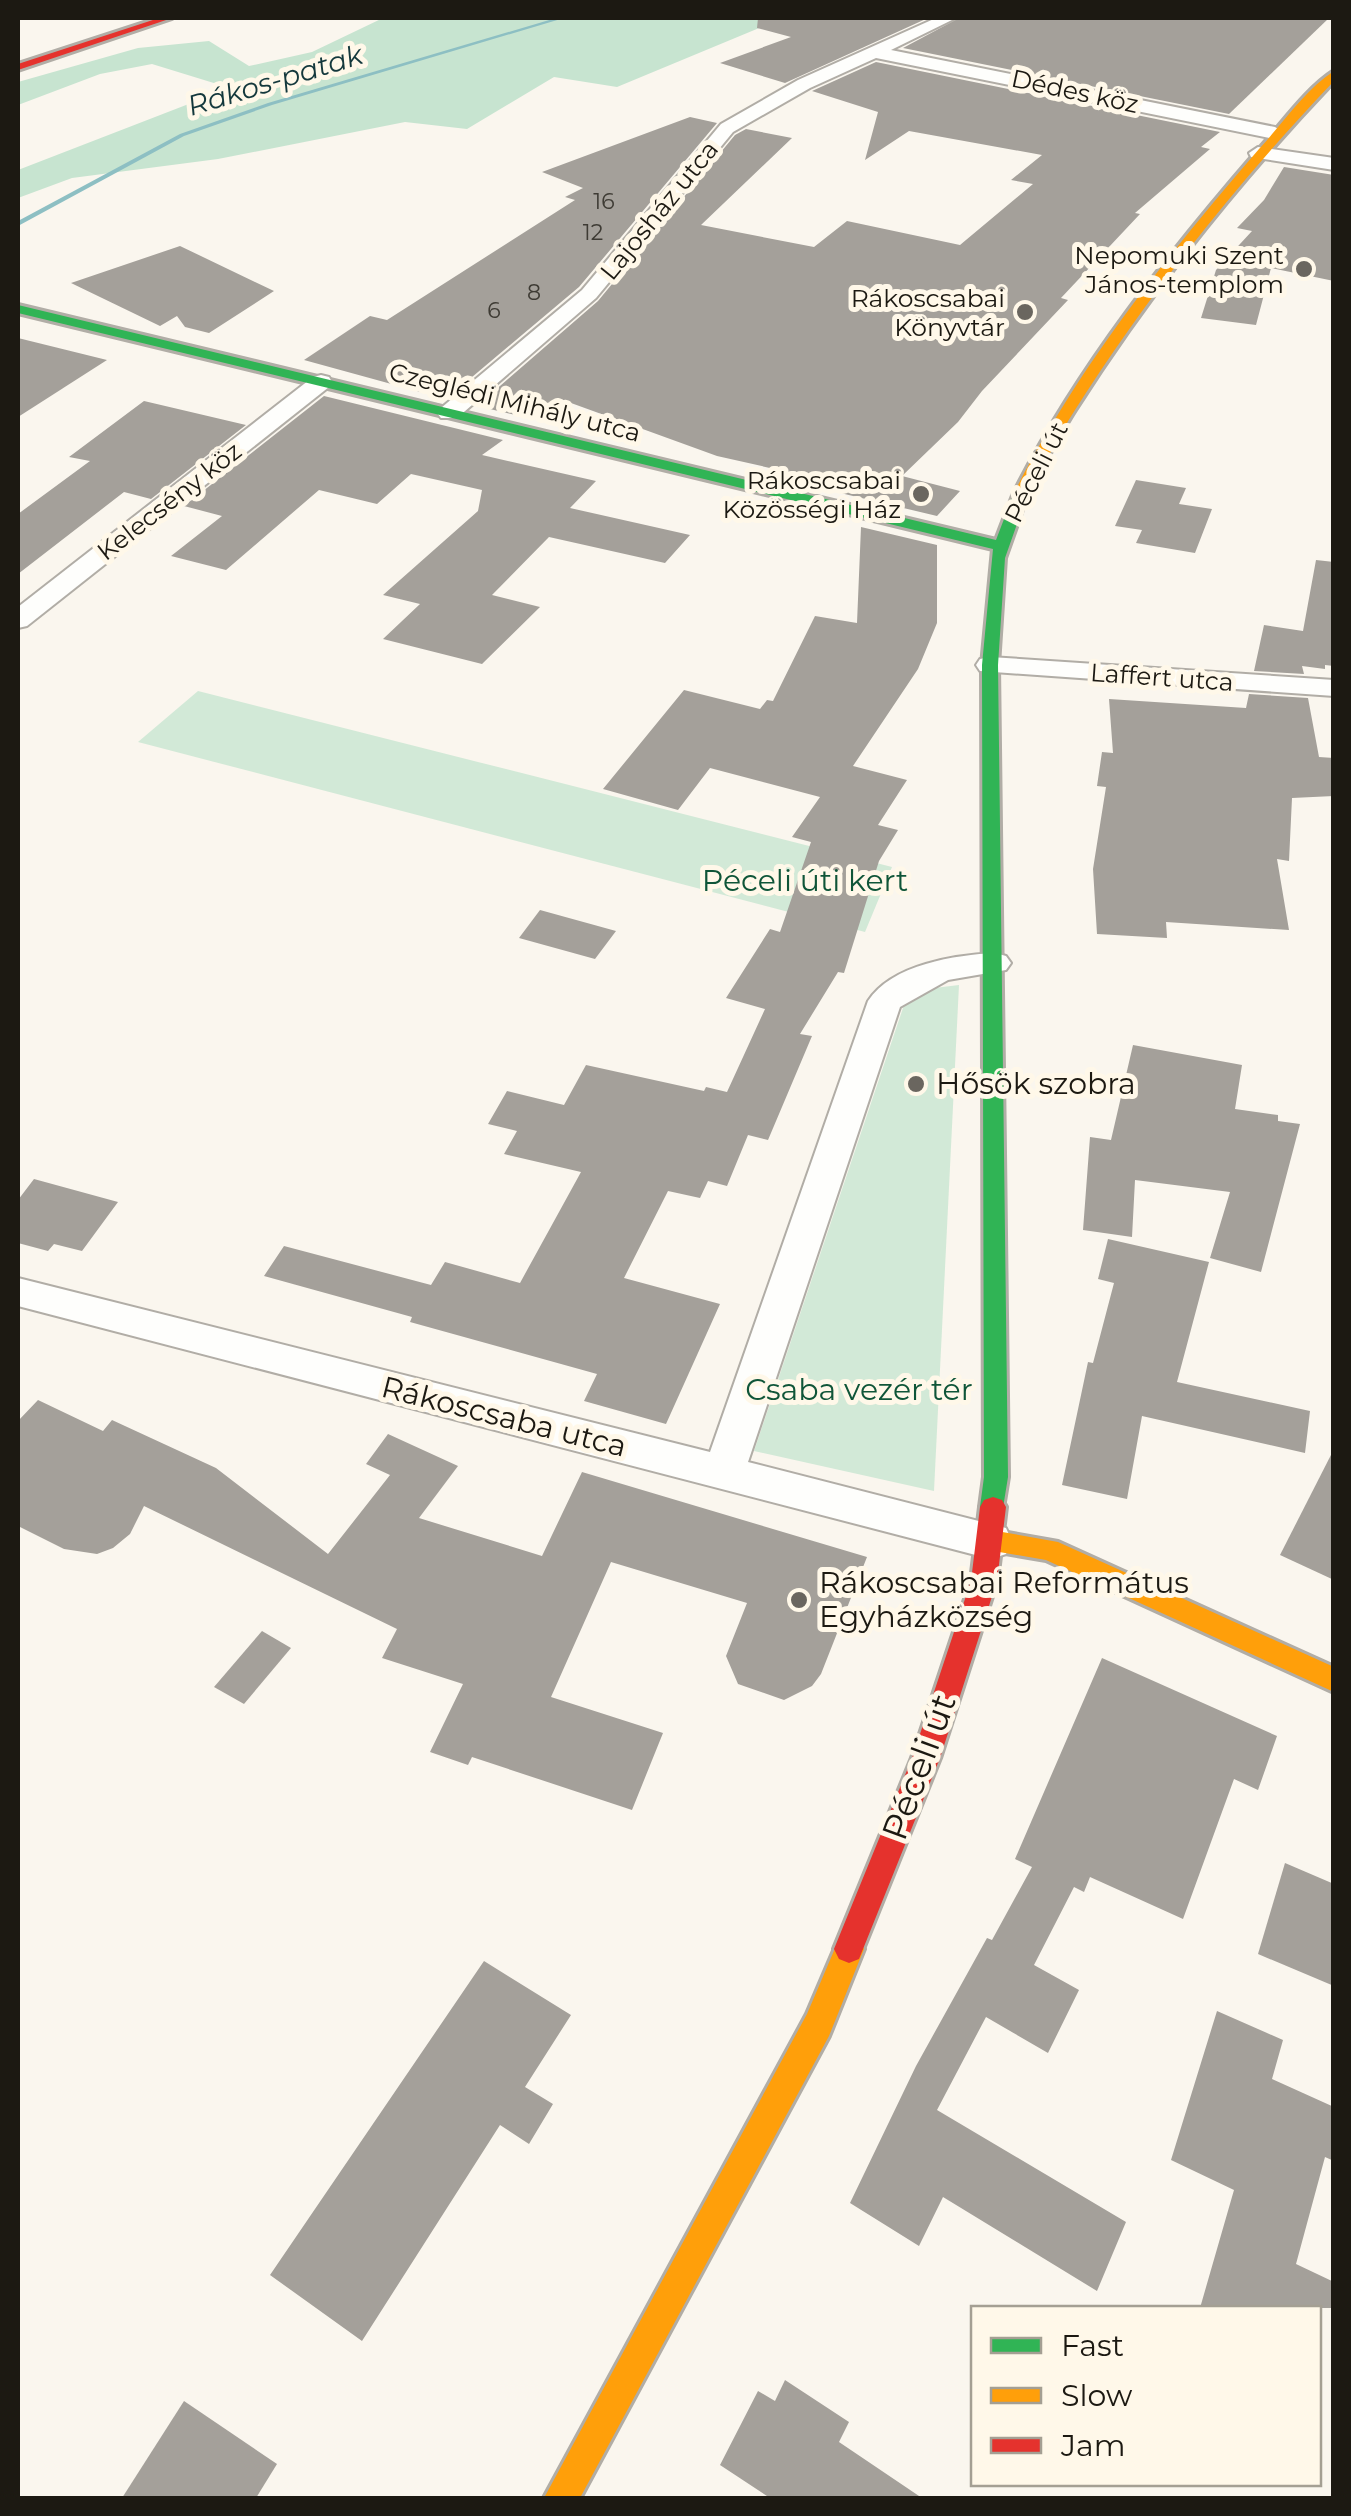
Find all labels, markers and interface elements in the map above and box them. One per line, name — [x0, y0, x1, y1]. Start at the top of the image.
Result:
water label: Rákos-patak — [183, 37, 368, 123]
street label: Dédes köz — [1009, 63, 1141, 119]
street label: Lajosház utca — [594, 134, 724, 286]
house number: 16 — [593, 188, 615, 215]
house number: 12 — [583, 219, 603, 246]
place label: Nepomuki Szent János-templom — [1074, 240, 1284, 299]
marker: Nepomuki Szent János-templom — [1293, 258, 1315, 280]
house number: 8 — [527, 279, 541, 306]
place label: Rákoscsabai Könyvtár — [851, 283, 1005, 342]
house number: 6 — [487, 297, 501, 324]
marker: Rákoscsabai Könyvtár — [1014, 301, 1036, 323]
street label: Czeglédi Mihály utca — [386, 356, 644, 448]
street label: Péceli út — [998, 417, 1074, 527]
street label: Kelecsény köz — [91, 435, 247, 567]
place label: Rákoscsabai Közösségi Ház — [722, 465, 901, 524]
marker: Rákoscsabai Közösségi Ház — [910, 483, 932, 505]
street label: Laffert utca — [1089, 657, 1235, 697]
park label: Péceli úti kert — [702, 862, 908, 899]
place label: Hősök szobra — [936, 1065, 1136, 1102]
marker: Hősök szobra — [905, 1073, 927, 1095]
street label: Rákoscsaba utca — [378, 1368, 631, 1465]
park label: Csaba vezér tér — [745, 1371, 973, 1408]
place label: Rákoscsabai Református Egyházközség — [819, 1564, 1189, 1635]
marker: Rákoscsabai Református Egyházközség — [788, 1589, 810, 1611]
street label: Péceli út — [872, 1688, 965, 1846]
legend — [971, 2306, 1321, 2486]
text: Fast — [1061, 2327, 1124, 2364]
text: Slow — [1061, 2377, 1133, 2414]
text: Jam — [1060, 2427, 1126, 2464]

